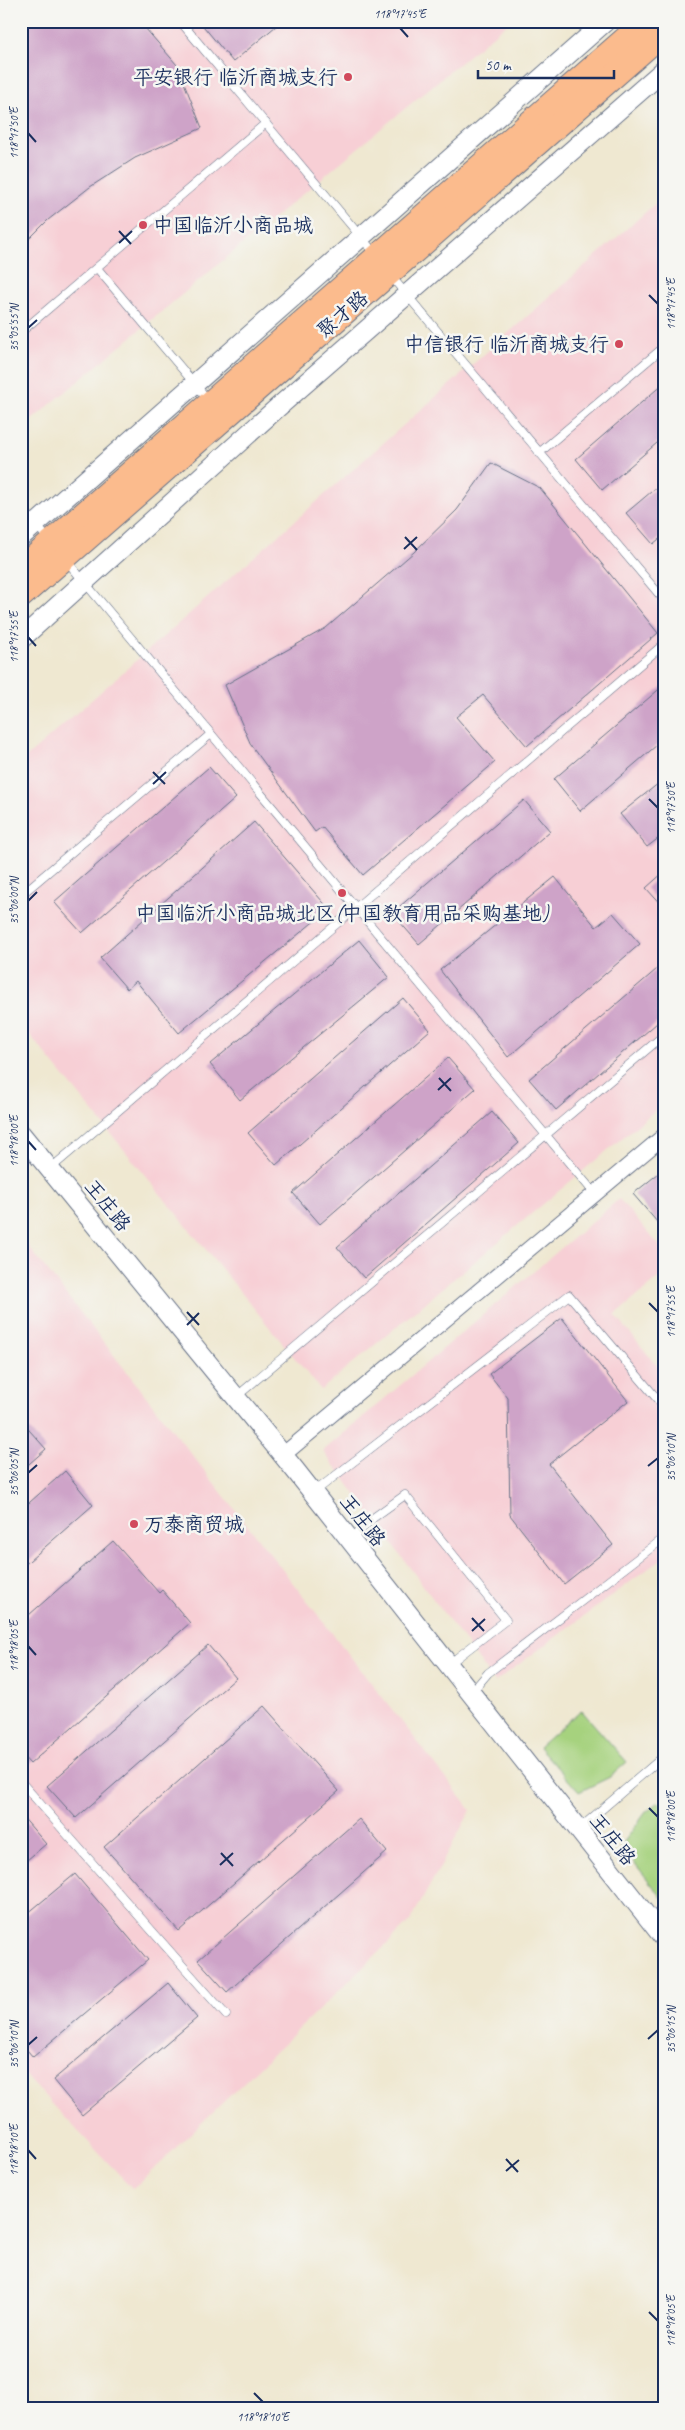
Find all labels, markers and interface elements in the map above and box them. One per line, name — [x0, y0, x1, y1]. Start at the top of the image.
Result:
text: 118°17'45"E — [374, 6, 428, 22]
scale bar — [478, 48, 614, 80]
text: 50 m — [485, 56, 512, 75]
place label: 平安银行 临沂商城支行 — [133, 65, 338, 90]
marker: 平安银行 临沂商城支行 — [342, 71, 354, 83]
text: 118°17'50"E — [6, 105, 22, 159]
place label: 中国临沂小商品城 — [153, 213, 313, 238]
marker: 中国临沂小商品城 — [137, 219, 149, 231]
text: 118°17'45"E — [663, 276, 679, 330]
street label: 聚才路 — [311, 285, 374, 343]
text: 35°05'55"N — [6, 303, 22, 352]
place label: 中信银行 临沂商城支行 — [404, 332, 609, 357]
marker: 中信银行 临沂商城支行 — [613, 338, 625, 350]
text: 118°17'55"E — [6, 609, 22, 663]
text: 118°17'50"E — [663, 780, 679, 834]
text: 35°06'00"N — [6, 876, 22, 925]
marker: 中国临沂小商品城北区(中国教育用品采购基地) — [336, 887, 348, 899]
place label: 中国临沂小商品城北区(中国教育用品采购基地) — [135, 901, 550, 926]
text: 118°18'00"E — [6, 1113, 22, 1167]
street label: 王庄路 — [79, 1174, 137, 1237]
text: 118°17'55"E — [663, 1284, 679, 1338]
text: 35°06'10"N — [663, 1433, 679, 1482]
text: 35°06'05"N — [6, 1448, 22, 1497]
street label: 王庄路 — [334, 1489, 392, 1552]
place label: 万泰商贸城 — [144, 1512, 244, 1537]
marker: 万泰商贸城 — [128, 1518, 140, 1530]
text: 118°18'05"E — [6, 1618, 22, 1672]
text: 118°18'00"E — [663, 1789, 679, 1843]
street label: 王庄路 — [584, 1808, 642, 1871]
text: 35°06'15"N — [663, 2005, 679, 2054]
text: 35°06'10"N — [6, 2020, 22, 2069]
text: 118°18'10"E — [6, 2122, 22, 2176]
text: 118°18'05"E — [663, 2293, 679, 2347]
text: 118°18'10"E — [237, 2409, 291, 2425]

